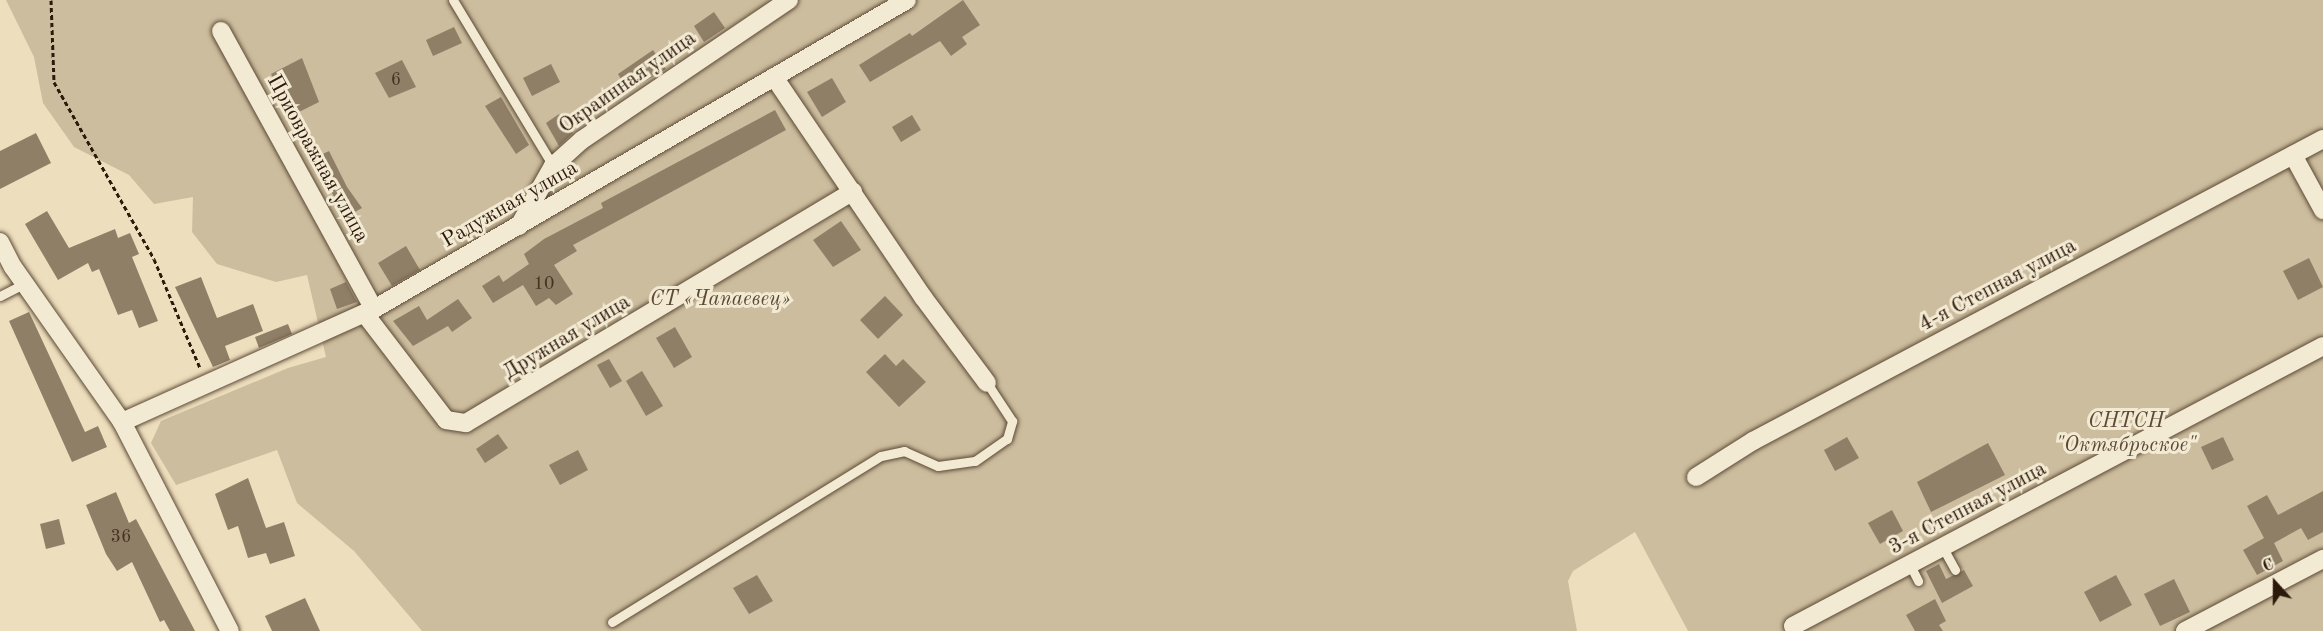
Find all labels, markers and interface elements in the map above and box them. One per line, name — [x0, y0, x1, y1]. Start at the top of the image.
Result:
street label: Окраинная улица — [555, 26, 701, 140]
house number: 6 — [391, 69, 401, 91]
street label: Приовражная улица — [260, 71, 374, 247]
street label: Радужная улица — [438, 156, 582, 254]
street label: 4-я Степная улица — [1915, 234, 2081, 338]
house number: 10 — [534, 273, 554, 295]
park label: СТ «Чапаевец» — [650, 287, 790, 313]
street label: Дружная улица — [499, 290, 635, 386]
park label: СНТСН "Октябрьское" — [2056, 409, 2196, 459]
street label: 3-я Степная улица — [1885, 457, 2051, 561]
house number: 36 — [111, 526, 131, 548]
north arrow — [2245, 553, 2305, 613]
text: С — [2261, 557, 2276, 576]

